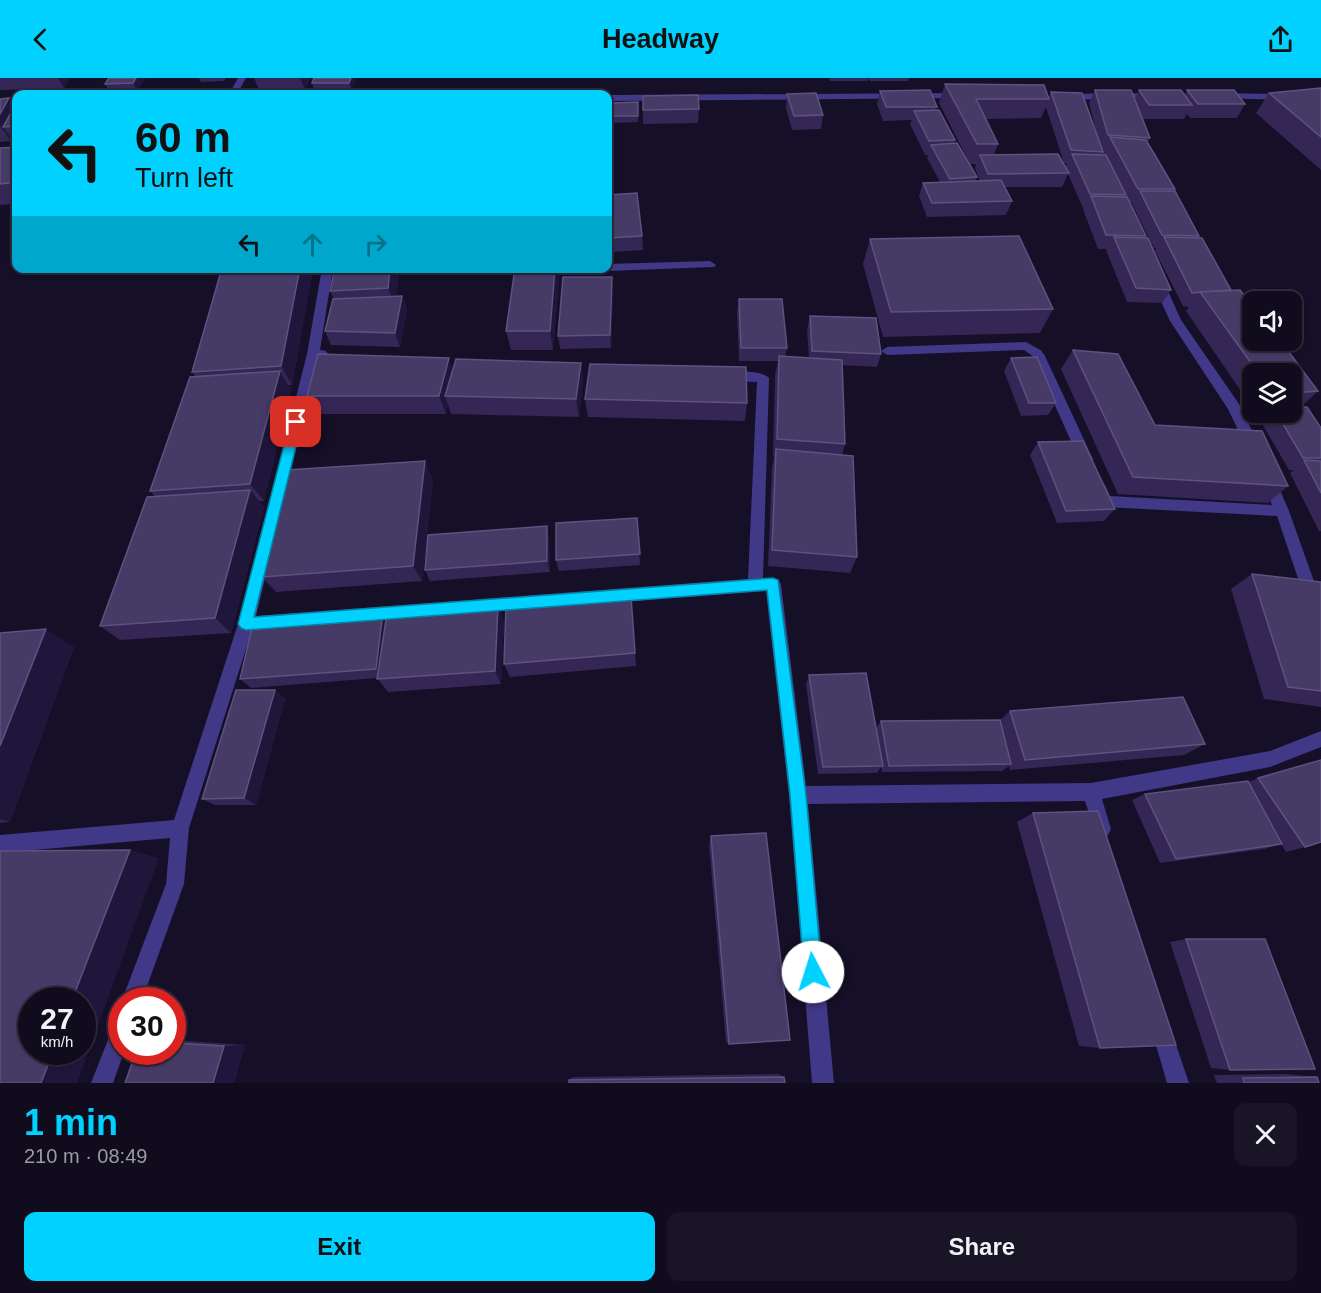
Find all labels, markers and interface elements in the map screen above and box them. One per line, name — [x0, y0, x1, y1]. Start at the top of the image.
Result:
icon: back — [24, 23, 57, 56]
icon: share — [1264, 23, 1297, 56]
text: Headway — [602, 24, 719, 54]
icon: left — [36, 114, 114, 192]
text: 60 m — [135, 114, 231, 161]
text: Turn left — [135, 163, 233, 193]
icon: left — [233, 228, 266, 261]
icon: ahead — [296, 228, 329, 261]
icon: right — [359, 228, 392, 261]
map controls — [1242, 291, 1302, 423]
button: sound — [1242, 291, 1302, 351]
button: layers — [1242, 363, 1302, 423]
pin — [270, 396, 321, 447]
icon: arrive — [279, 405, 312, 438]
position arrow — [781, 940, 845, 1004]
speed limit sign: 30 — [108, 987, 186, 1065]
text: 27 — [40, 1002, 74, 1035]
text: km/h — [41, 1033, 73, 1050]
text: 1 min — [24, 1102, 118, 1143]
button: close — [1234, 1103, 1297, 1166]
text: 210 m · 08:49 — [24, 1145, 147, 1167]
button: Exit — [24, 1212, 655, 1281]
button: Share — [667, 1212, 1297, 1281]

